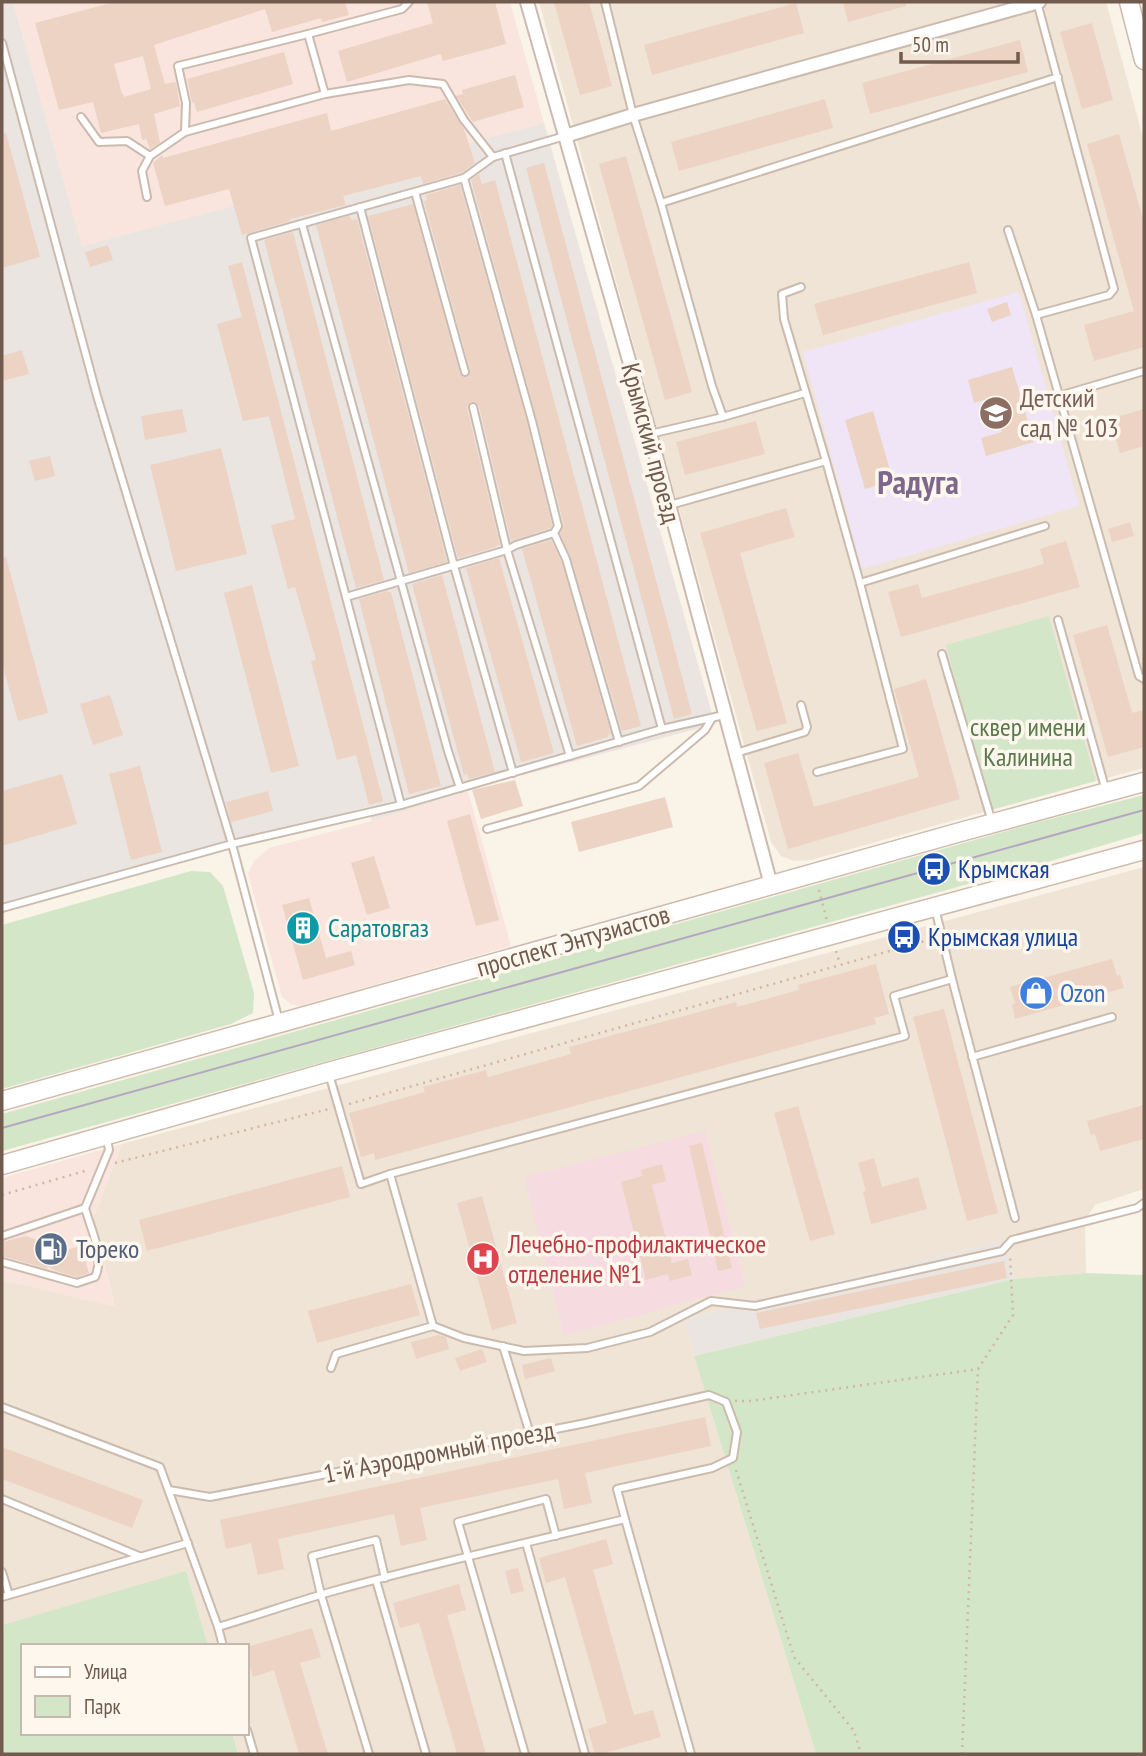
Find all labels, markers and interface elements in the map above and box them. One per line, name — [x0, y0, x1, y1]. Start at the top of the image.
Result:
scale bar — [901, 21, 1018, 65]
text: 50 m — [912, 31, 949, 58]
street label: Крымский проезд — [614, 359, 689, 527]
place label: Детский сад № 103 — [1020, 381, 1119, 444]
school or university icon: Детский сад № 103 — [977, 394, 1015, 432]
district label: Радуга — [877, 460, 959, 503]
park label: сквер имени Калинина — [970, 710, 1086, 773]
bus stop icon: Крымская — [915, 850, 953, 888]
place label: Крымская — [958, 852, 1049, 885]
street label: проспект Энтузиастов — [473, 897, 673, 984]
building icon: Саратовгаз — [284, 909, 322, 947]
place label: Саратовгаз — [328, 911, 429, 944]
bus stop icon: Крымская улица — [885, 918, 923, 956]
place label: Крымская улица — [928, 920, 1078, 953]
shop icon: Ozon — [1017, 974, 1055, 1012]
place label: Ozon — [1060, 976, 1106, 1009]
place label: Лечебно-профилактическое отделение №1 — [507, 1227, 766, 1290]
fuel station icon: Тореко — [32, 1230, 70, 1268]
place label: Тореко — [76, 1232, 139, 1265]
hospital icon: Лечебно-профилактическое отделение №1 — [464, 1240, 502, 1278]
street label: 1-й Аэродромный проезд — [321, 1413, 557, 1490]
legend — [21, 1644, 248, 1735]
text: Улица — [84, 1658, 127, 1685]
text: Парк — [84, 1693, 121, 1720]

